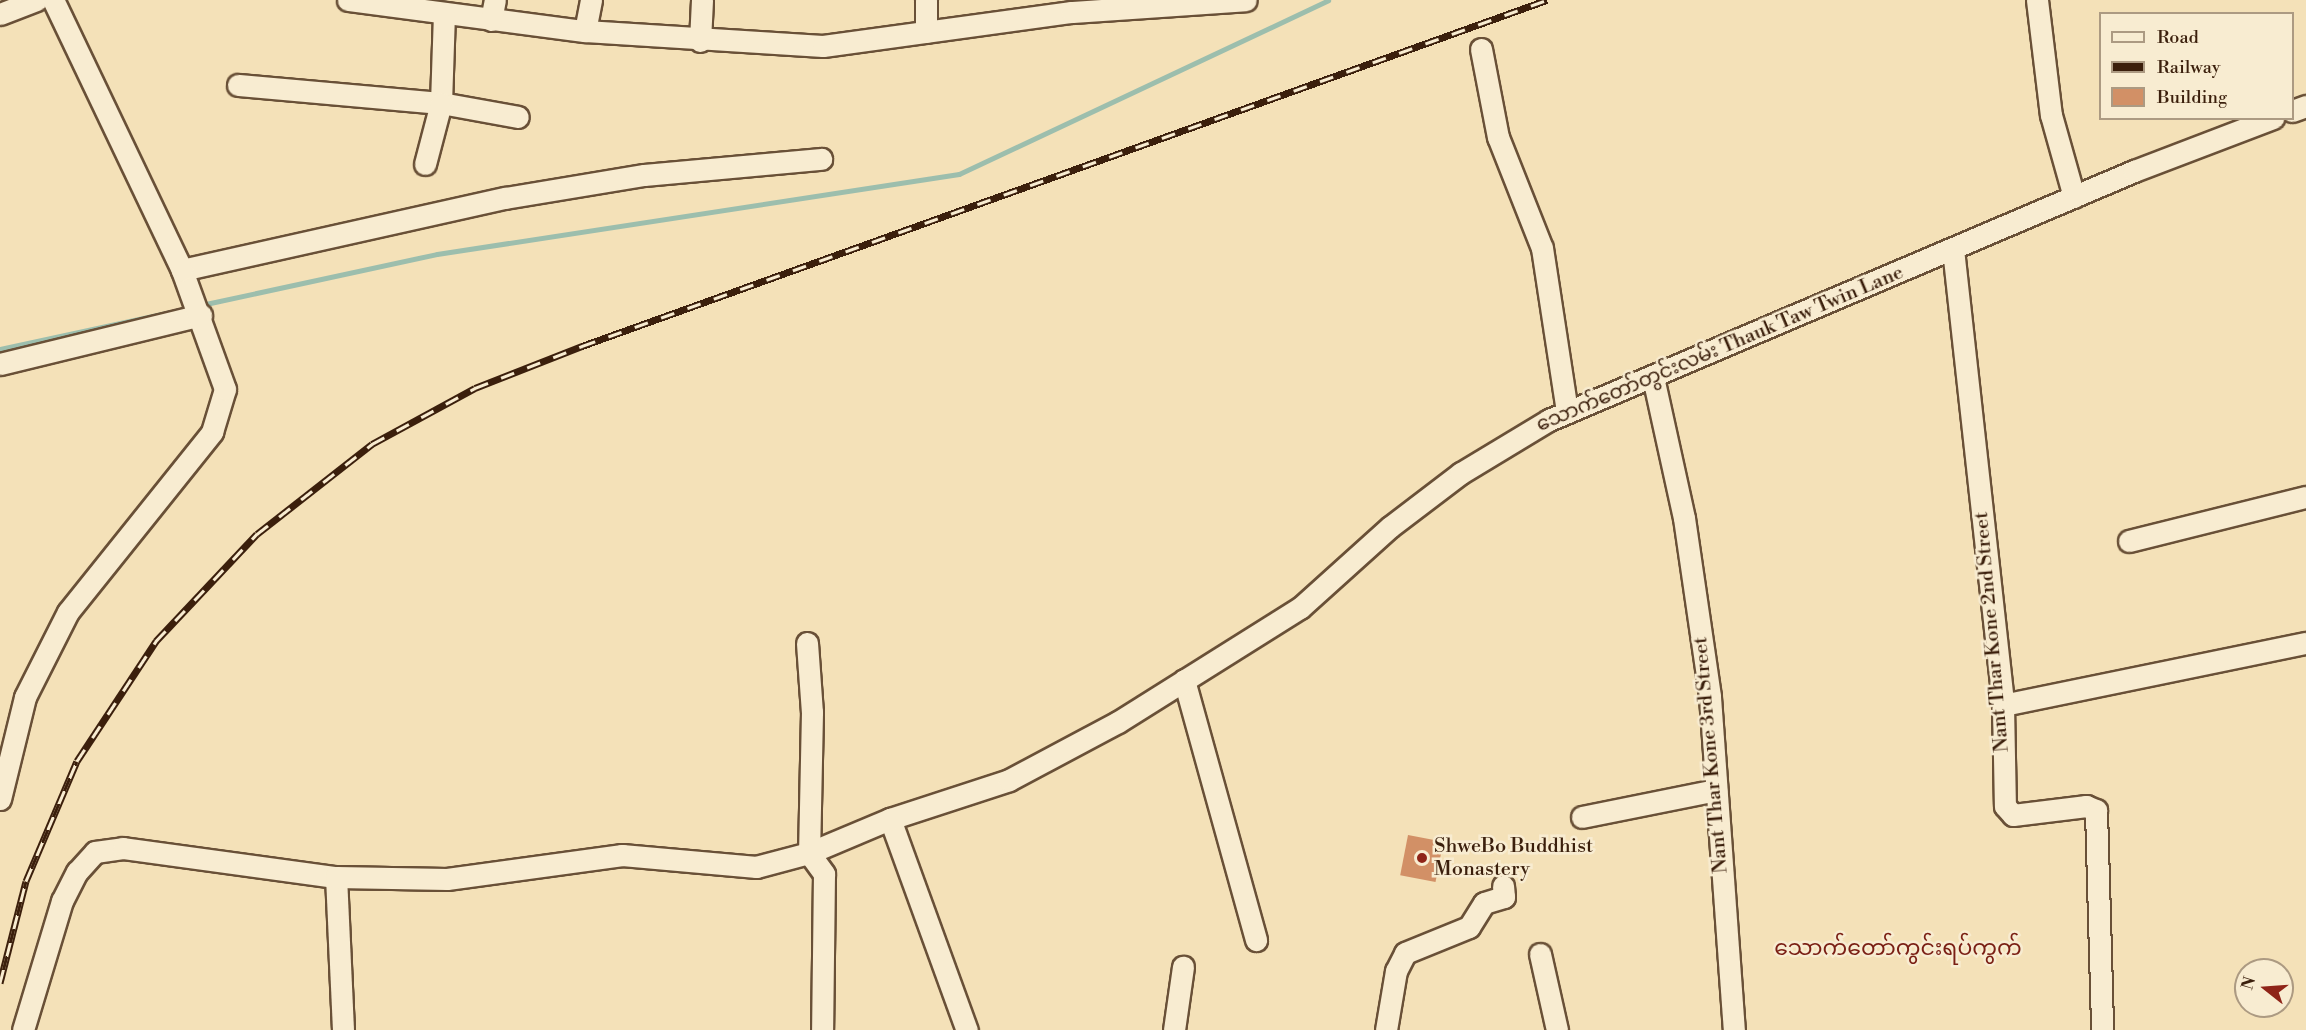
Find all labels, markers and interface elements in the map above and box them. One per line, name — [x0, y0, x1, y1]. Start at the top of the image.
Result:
legend — [2099, 12, 2294, 120]
text: Road — [2157, 26, 2199, 49]
text: Railway — [2157, 56, 2220, 79]
text: Building — [2157, 86, 2227, 109]
street label: သောက်တော်တွင်းလမ်း Thauk Taw Twin Lane — [1533, 260, 1907, 438]
street label: Nant Thar Kone 2nd Street — [1970, 511, 2014, 753]
street label: Nant Thar Kone 3rd Street — [1689, 636, 1733, 874]
place label: ShweBo Buddhist Monastery — [1434, 834, 1593, 881]
marker: ShweBo Buddhist Monastery — [1415, 851, 1429, 865]
district label: သောက်တော်ကွင်းရပ်ကွက် — [1774, 936, 2022, 962]
north arrow — [2234, 958, 2294, 1018]
text: N — [2237, 974, 2260, 992]

